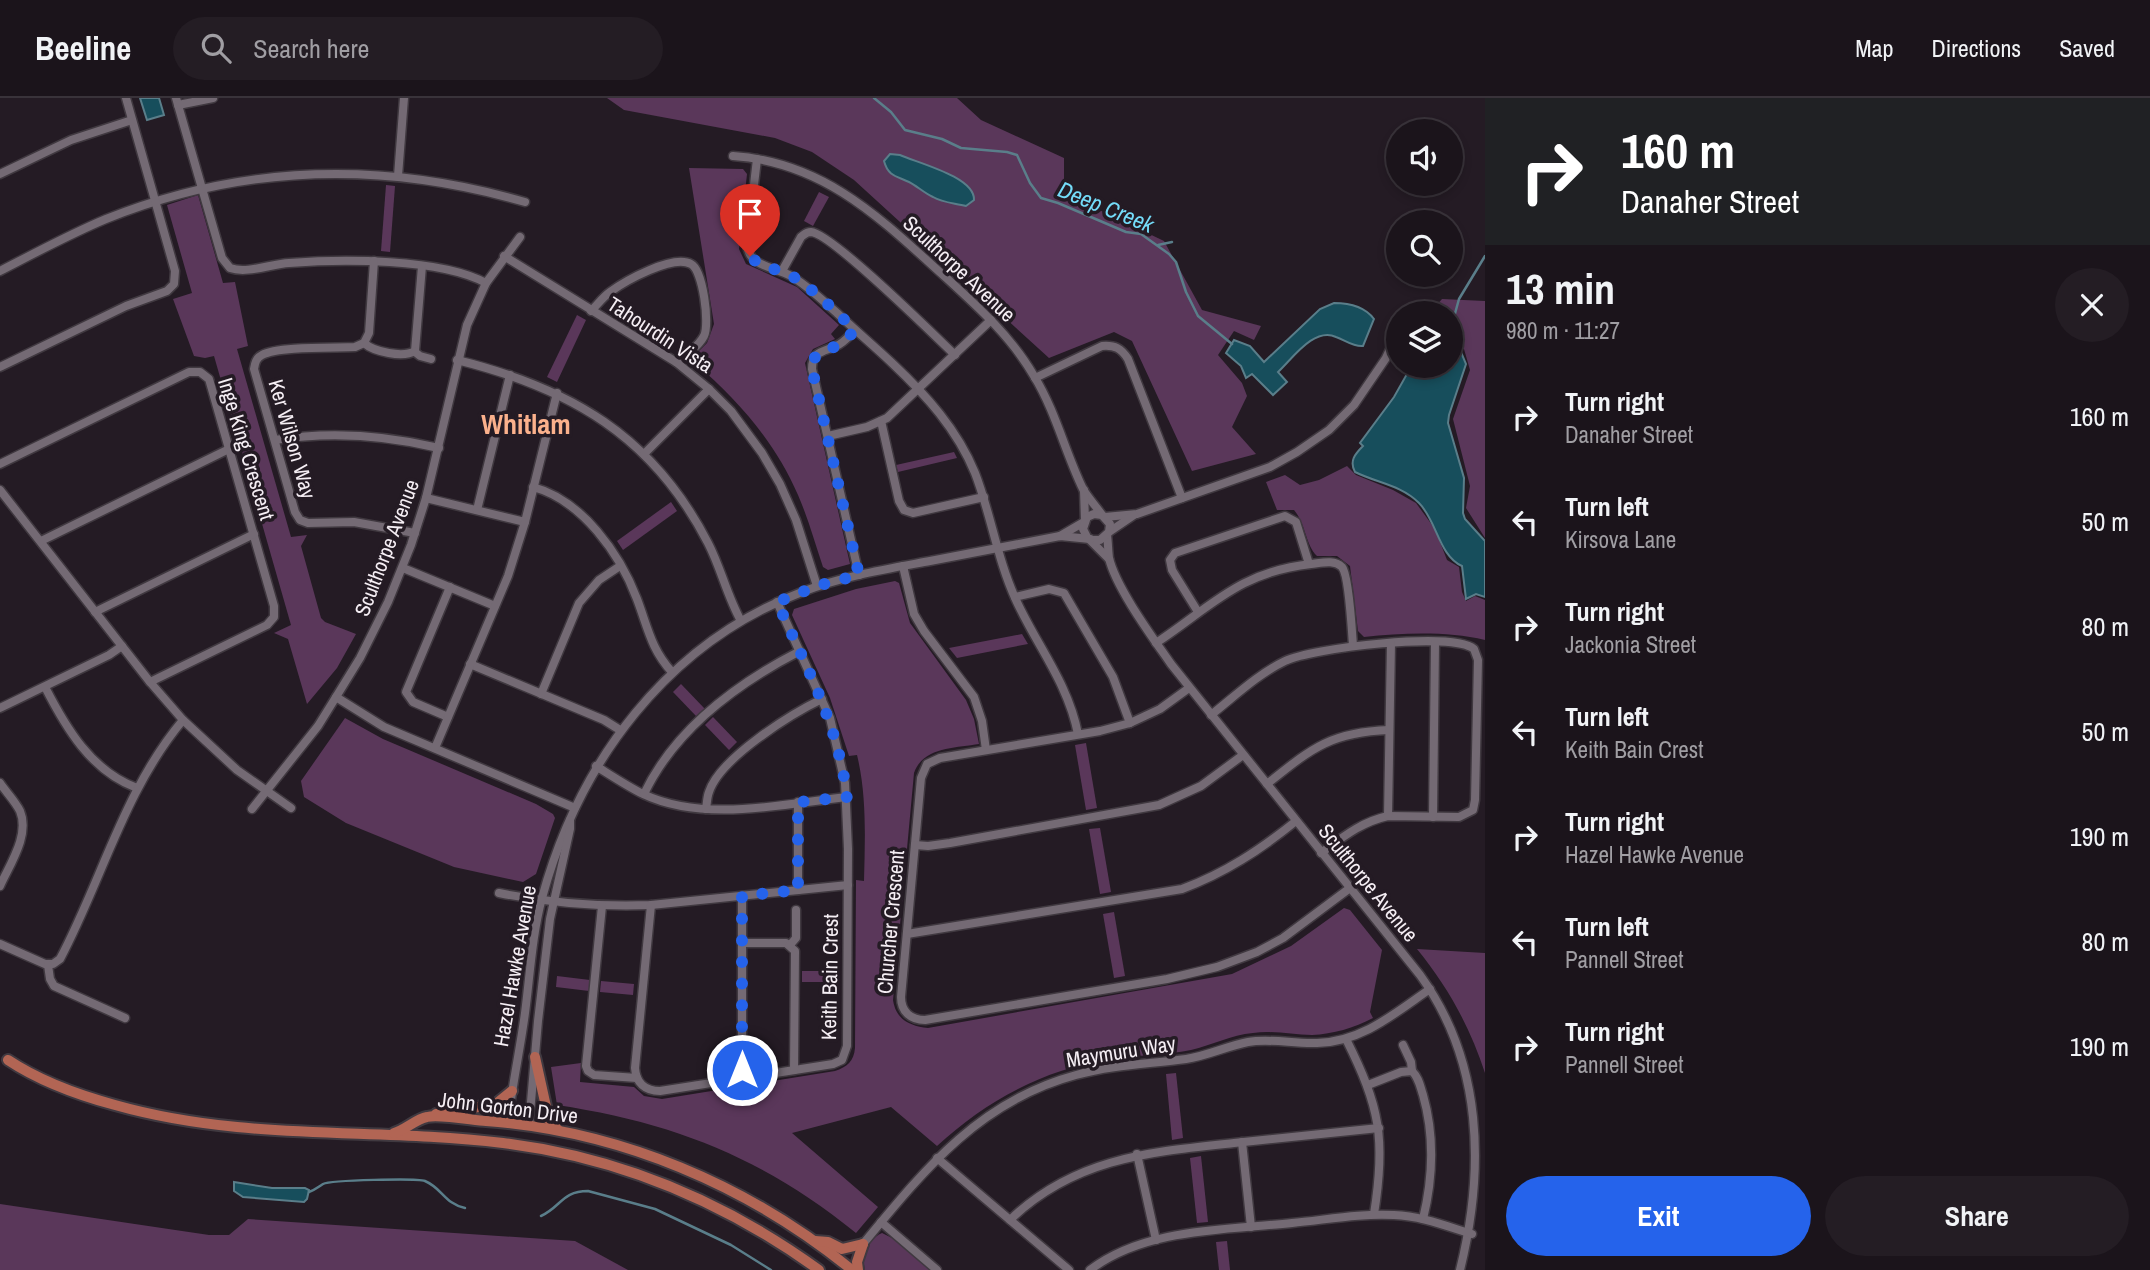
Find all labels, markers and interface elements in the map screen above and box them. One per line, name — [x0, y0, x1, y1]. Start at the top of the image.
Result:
search box — [173, 17, 663, 80]
text: Beeline — [35, 26, 131, 70]
icon: search — [197, 29, 235, 67]
text: Search here — [253, 31, 369, 66]
text: Map — [1855, 32, 1893, 64]
text: Directions — [1931, 32, 2021, 64]
text: Saved — [2059, 32, 2115, 64]
text: 160 m — [1621, 117, 1735, 183]
map controls — [1386, 119, 1463, 378]
button: sound — [1386, 119, 1463, 196]
icon: right — [1506, 126, 1597, 217]
water label: Deep Creek — [1054, 173, 1160, 240]
text: Danaher Street — [1621, 180, 1799, 223]
pin — [720, 184, 780, 256]
icon: arrive — [731, 195, 769, 233]
street label: Sculthorpe Avenue — [897, 209, 1022, 328]
button: search — [1386, 210, 1463, 287]
text: 13 min — [1506, 261, 1615, 317]
button: close — [2055, 268, 2129, 342]
street label: Tahourdin Vista — [602, 290, 719, 380]
button: layers — [1386, 301, 1463, 378]
text: 980 m · 11:27 — [1506, 315, 1620, 346]
street label: Inge King Crescent — [211, 374, 282, 524]
street label: Ker Wilson Way — [262, 376, 323, 502]
text: Turn right — [1565, 384, 1664, 419]
icon: right — [1506, 398, 1544, 436]
text: 160 m — [2070, 399, 2129, 434]
district label: Whitlam — [481, 405, 571, 443]
text: Danaher Street — [1565, 419, 1693, 450]
street label: Sculthorpe Avenue — [347, 475, 426, 620]
text: Turn left — [1565, 489, 1649, 524]
icon: left — [1506, 503, 1544, 541]
text: 50 m — [2082, 504, 2129, 539]
text: Kirsova Lane — [1565, 524, 1676, 555]
text: Turn right — [1565, 594, 1664, 629]
icon: right — [1506, 608, 1544, 646]
text: 80 m — [2082, 609, 2129, 644]
text: Jackonia Street — [1565, 629, 1696, 660]
text: Turn left — [1565, 699, 1649, 734]
icon: left — [1506, 713, 1544, 751]
text: 50 m — [2082, 714, 2129, 749]
text: Keith Bain Crest — [1565, 734, 1703, 765]
text: Turn right — [1565, 804, 1664, 839]
street label: Sculthorpe Avenue — [1312, 817, 1425, 948]
icon: right — [1506, 818, 1544, 856]
text: 190 m — [2070, 819, 2129, 854]
text: Hazel Hawke Avenue — [1565, 839, 1744, 870]
street label: Churcher Crescent — [870, 849, 911, 995]
street label: Hazel Hawke Avenue — [486, 883, 543, 1049]
text: Turn left — [1565, 909, 1649, 944]
street label: Keith Bain Crest — [814, 913, 845, 1040]
icon: left — [1506, 923, 1544, 961]
text: 80 m — [2082, 924, 2129, 959]
text: Pannell Street — [1565, 944, 1683, 975]
text: Turn right — [1565, 1014, 1664, 1049]
street label: Maymuru Way — [1064, 1028, 1178, 1074]
icon: right — [1506, 1028, 1544, 1066]
text: 190 m — [2070, 1029, 2129, 1064]
position arrow — [705, 1033, 779, 1107]
text: Pannell Street — [1565, 1049, 1683, 1080]
street label: John Gorton Drive — [436, 1085, 580, 1130]
button: Exit — [1506, 1176, 1811, 1256]
button: Share — [1825, 1176, 2129, 1256]

